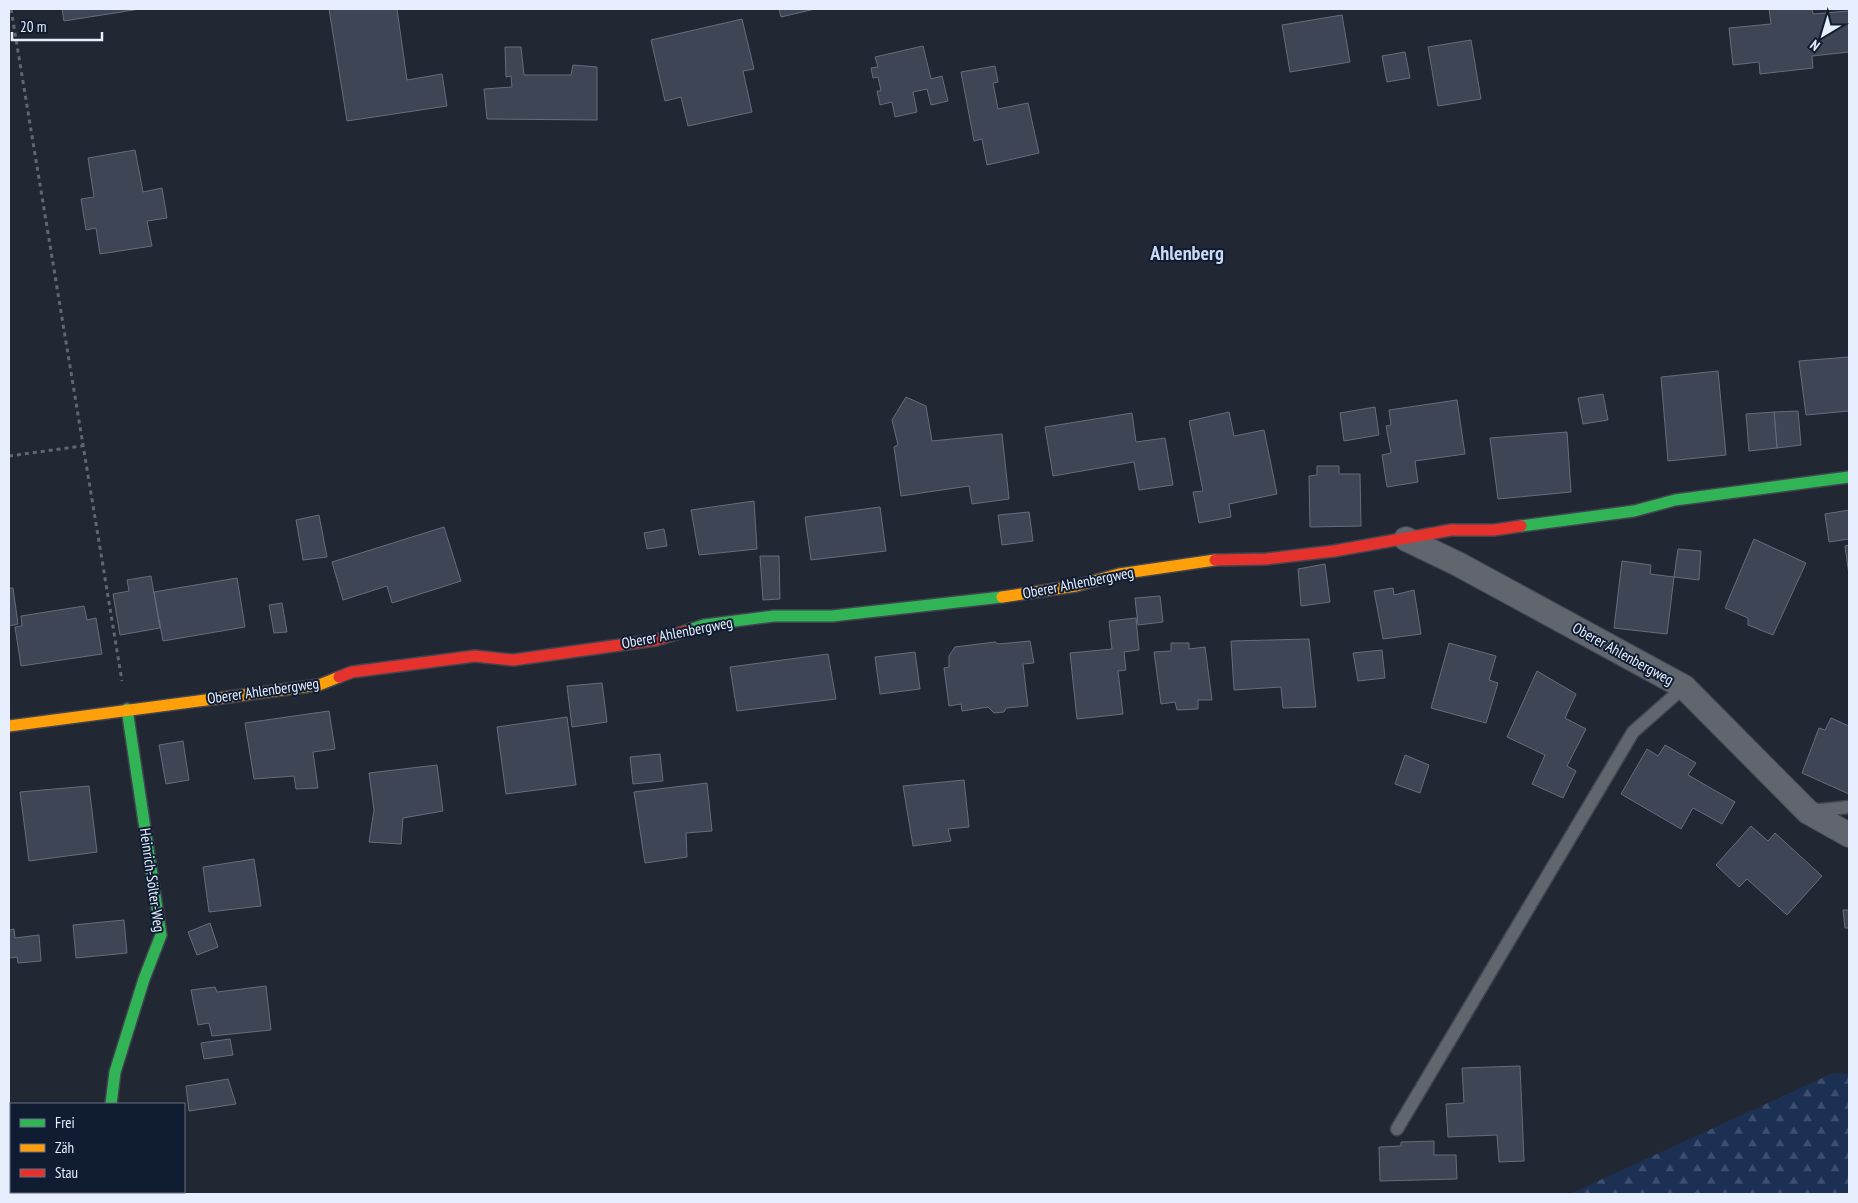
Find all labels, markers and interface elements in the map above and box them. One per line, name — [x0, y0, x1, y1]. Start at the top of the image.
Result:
scale bar — [12, 10, 102, 42]
north arrow — [1798, 10, 1848, 60]
text: 20 m — [20, 17, 46, 36]
text: N — [1806, 36, 1824, 55]
district label: Ahlenberg — [1149, 240, 1224, 266]
street label: Oberer Ahlenbergweg — [1021, 562, 1135, 603]
street label: Oberer Ahlenbergweg — [620, 612, 734, 653]
street label: Oberer Ahlenbergweg — [1569, 618, 1677, 689]
street label: Oberer Ahlenbergweg — [206, 673, 320, 708]
street label: Heinrich-Sölter-Weg — [136, 827, 169, 933]
legend — [10, 1103, 185, 1193]
text: Frei — [55, 1113, 75, 1132]
text: Zäh — [55, 1138, 74, 1157]
text: Stau — [55, 1163, 78, 1182]

